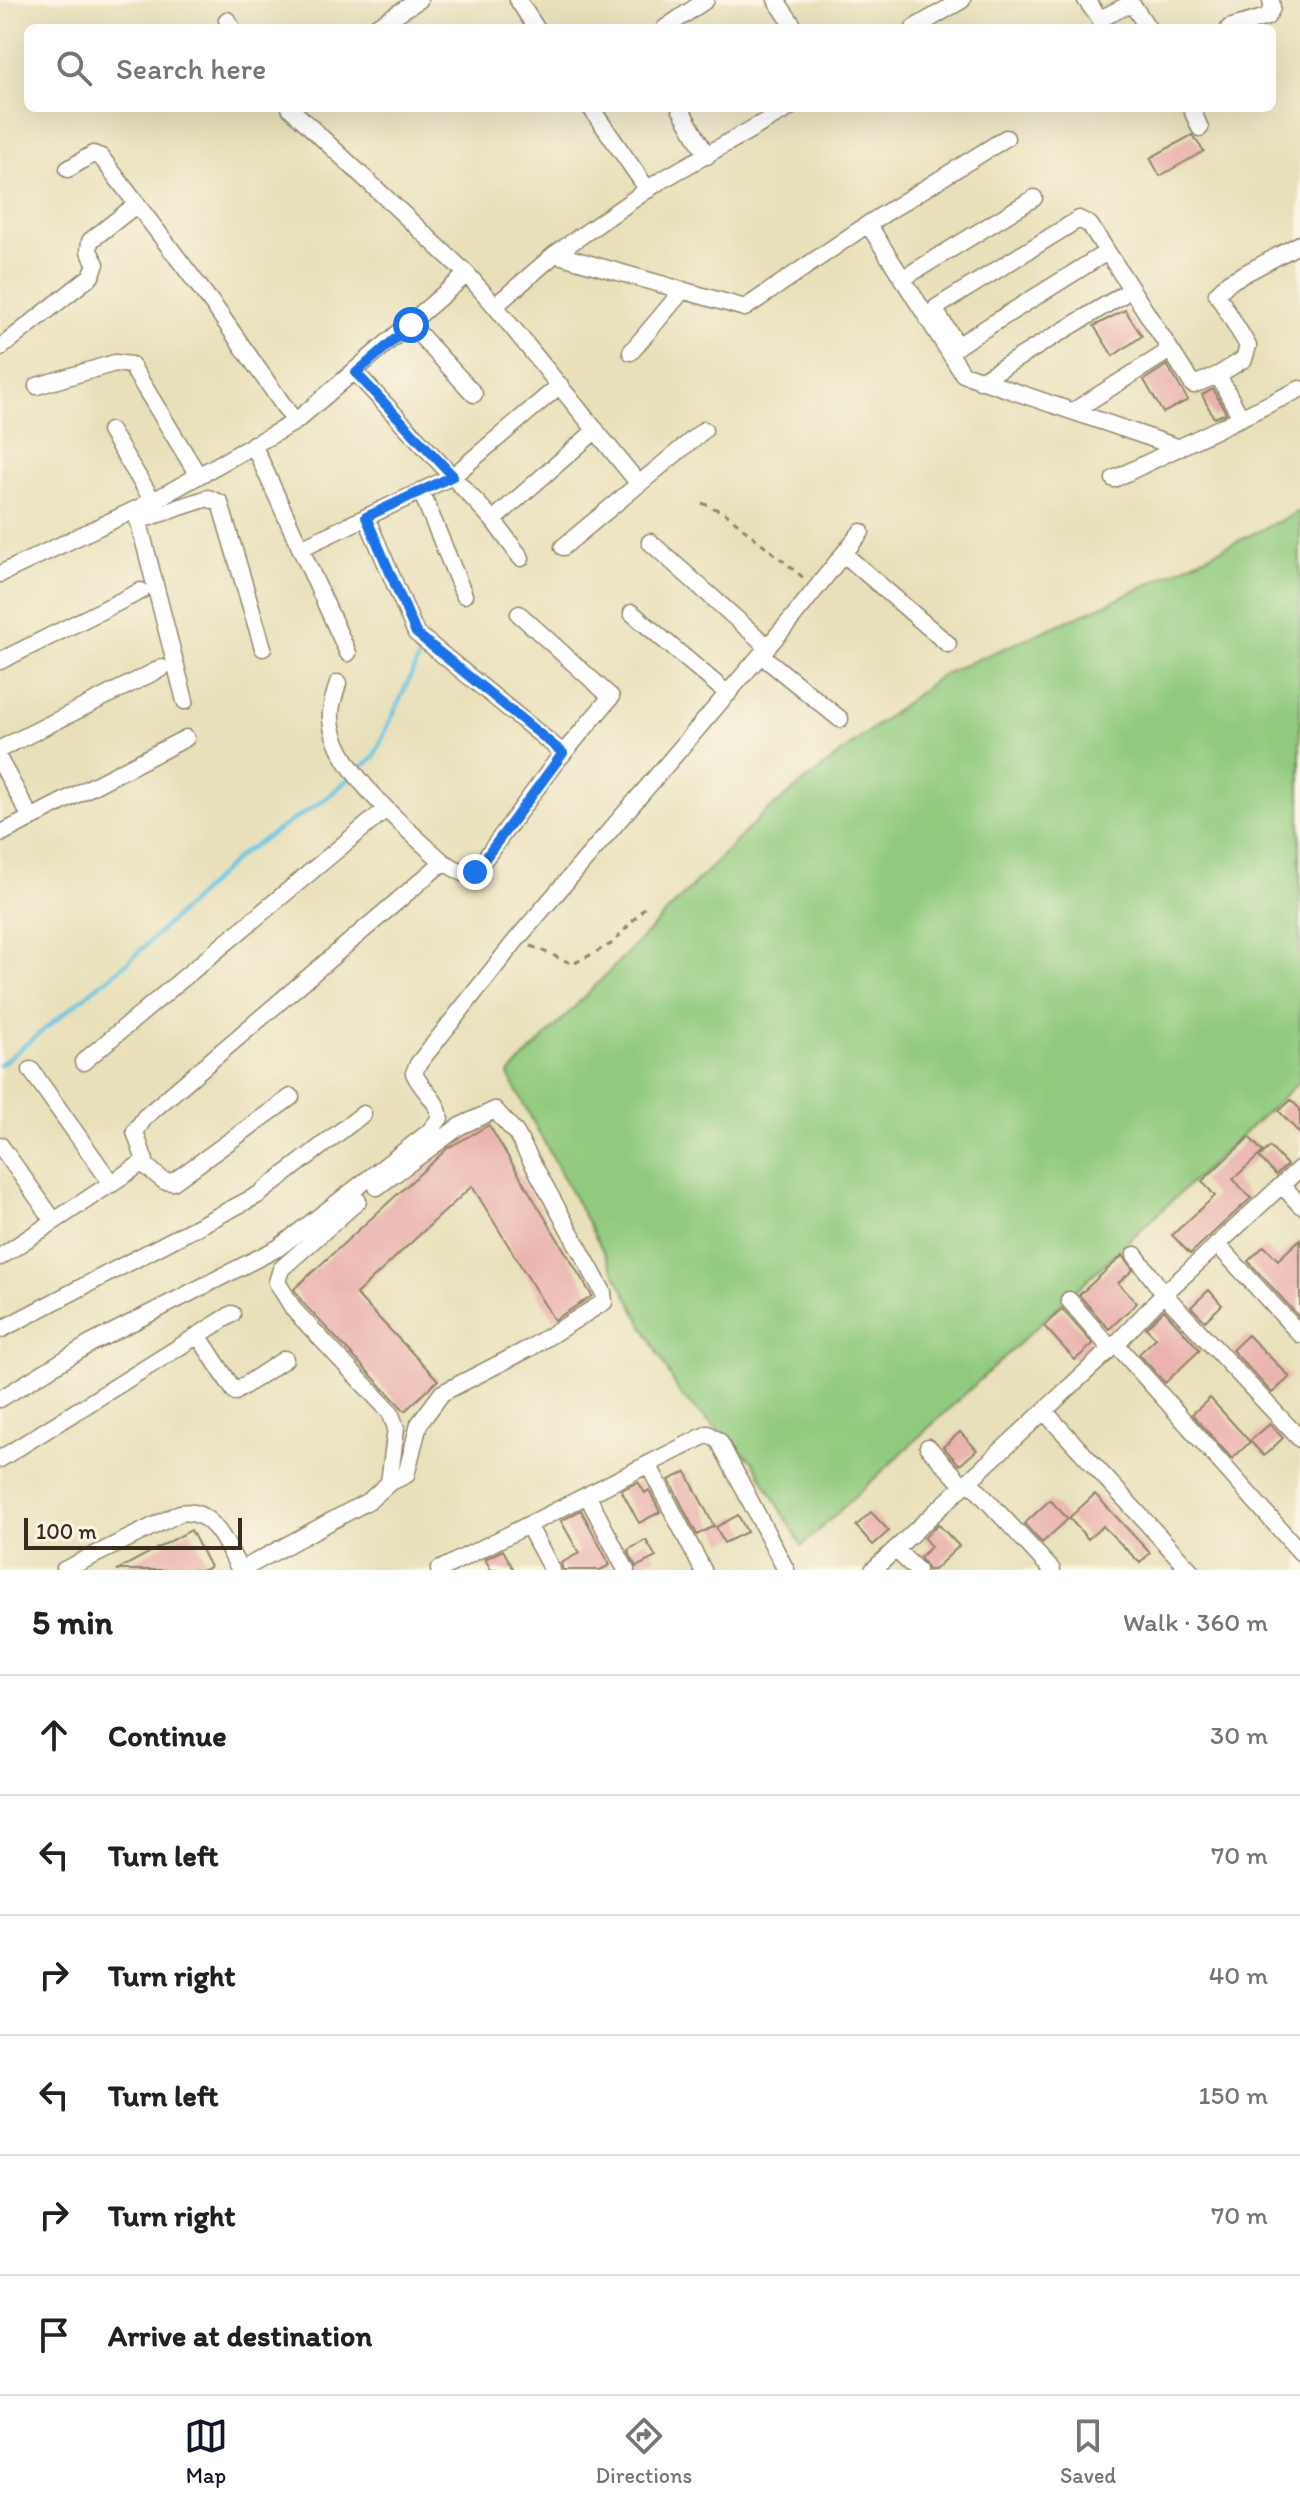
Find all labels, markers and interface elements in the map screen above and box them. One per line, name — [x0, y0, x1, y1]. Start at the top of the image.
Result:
search box — [24, 24, 1276, 112]
icon: search — [52, 46, 96, 90]
text: Search here — [116, 50, 266, 87]
route start — [393, 307, 429, 343]
route end — [457, 854, 493, 890]
scale bar — [24, 1514, 242, 1550]
text: 100 m — [36, 1518, 97, 1545]
text: 5 min — [32, 1602, 113, 1643]
text: Walk · 360 m — [1123, 1606, 1268, 1638]
icon: ahead — [32, 1713, 76, 1757]
text: Continue — [108, 1717, 227, 1754]
text: 30 m — [1210, 1719, 1268, 1751]
icon: left — [32, 1833, 76, 1877]
text: Turn left — [108, 1837, 219, 1874]
text: 70 m — [1211, 1839, 1268, 1871]
icon: right — [32, 1953, 76, 1997]
text: Turn right — [108, 1957, 236, 1994]
text: 40 m — [1209, 1959, 1268, 1991]
icon: left — [32, 2073, 76, 2117]
text: Turn left — [108, 2077, 219, 2114]
text: 150 m — [1199, 2079, 1268, 2111]
icon: right — [32, 2193, 76, 2237]
text: Turn right — [108, 2197, 236, 2234]
text: 70 m — [1211, 2199, 1268, 2231]
icon: arrive — [32, 2313, 76, 2357]
text: Arrive at destination — [108, 2317, 372, 2354]
tab: Map — [184, 2414, 228, 2489]
tab: Directions — [596, 2414, 692, 2489]
tab: Saved — [1060, 2414, 1116, 2489]

